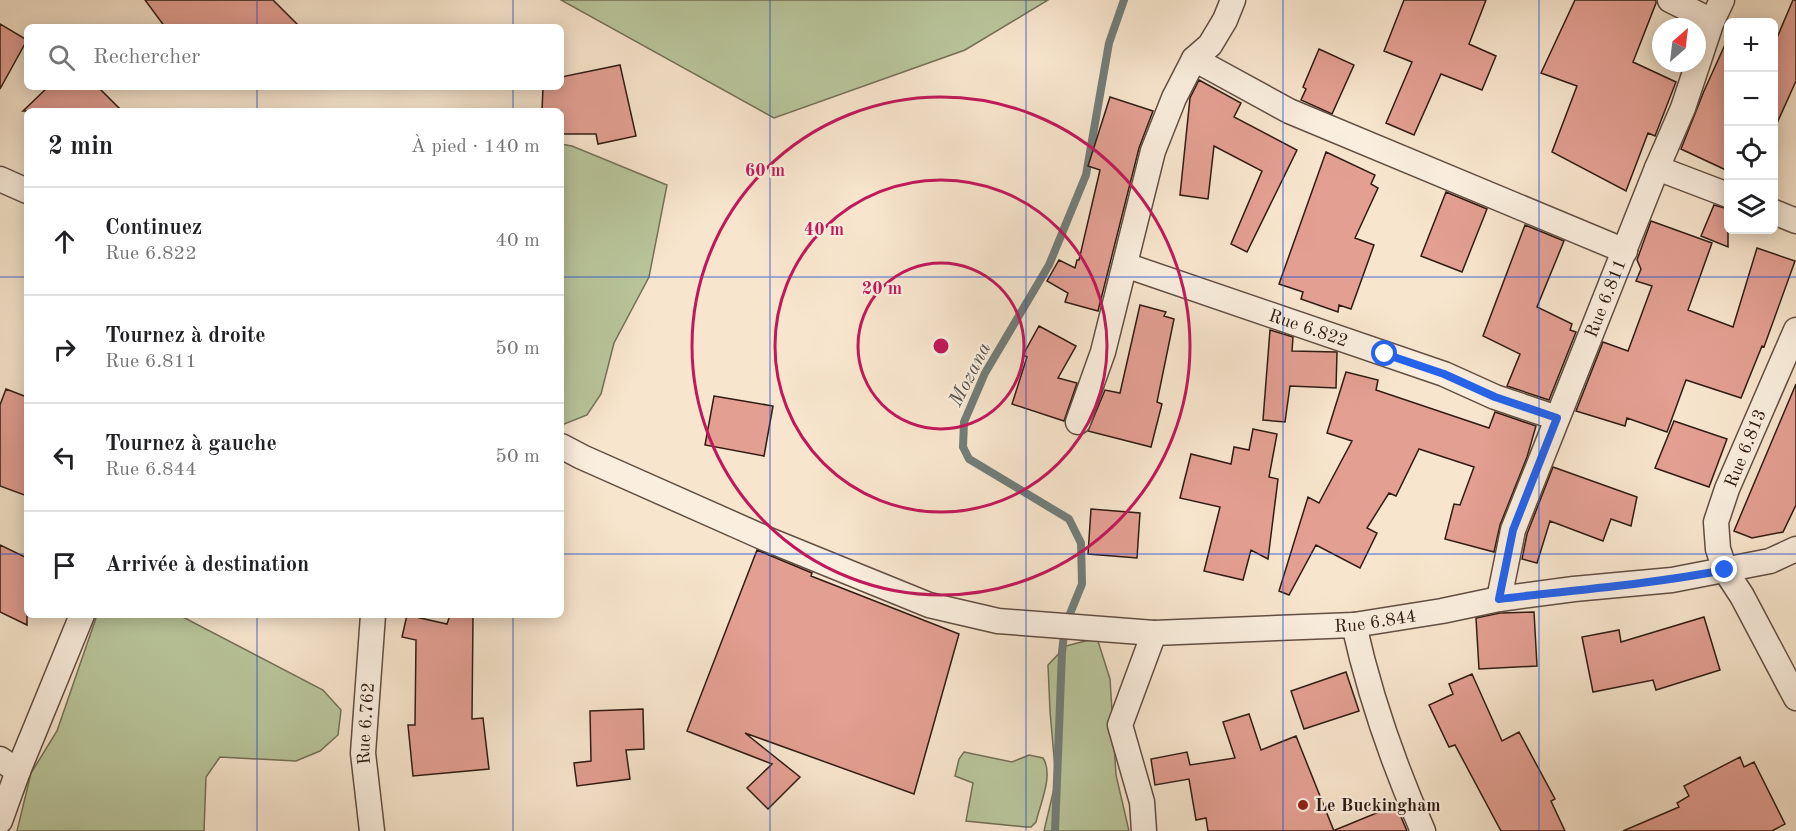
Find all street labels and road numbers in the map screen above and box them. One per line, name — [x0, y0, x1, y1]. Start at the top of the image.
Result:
street label: Rue 6.811 — [1583, 257, 1630, 340]
street label: Rue 6.822 — [1266, 307, 1350, 351]
street label: Rue 6.813 — [1722, 407, 1770, 490]
street label: Rue 6.844 — [1334, 607, 1418, 636]
street label: Rue 6.762 — [355, 682, 378, 766]

